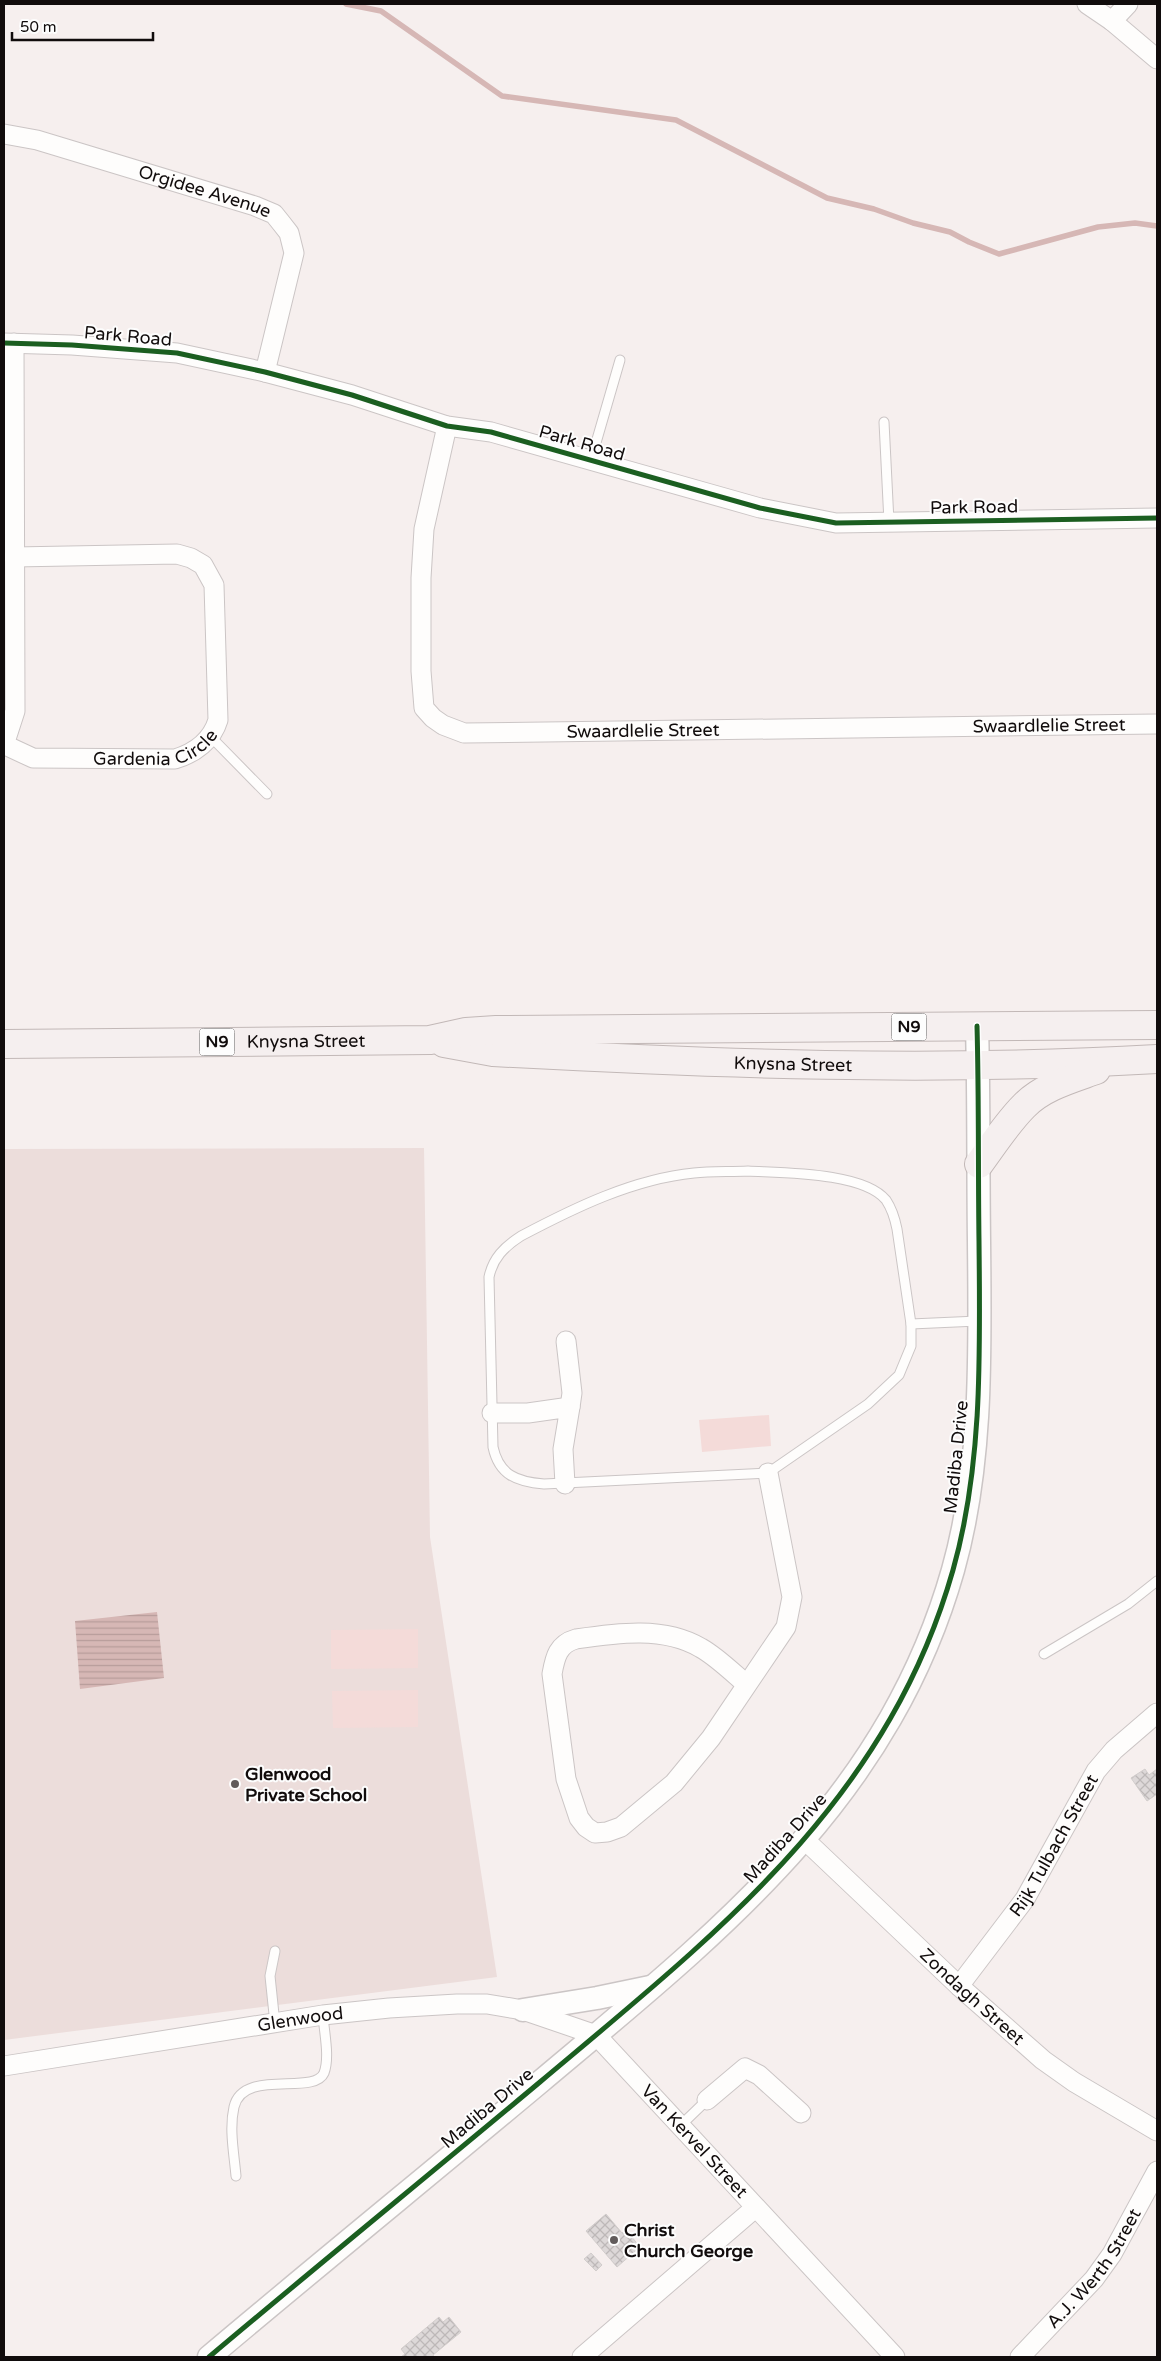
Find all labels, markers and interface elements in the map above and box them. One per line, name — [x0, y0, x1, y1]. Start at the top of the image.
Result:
scale bar — [12, 10, 154, 42]
text: 50 m — [20, 18, 57, 36]
street label: Orgidee Avenue — [136, 160, 275, 223]
street label: Park Road — [83, 321, 173, 351]
street label: Park Road — [536, 420, 628, 466]
street label: Park Road — [930, 495, 1018, 519]
street label: Swaardlelie Street — [972, 713, 1126, 737]
street label: Swaardlelie Street — [566, 719, 720, 743]
street label: Gardenia Circle — [93, 725, 222, 770]
road number: N9 — [892, 1014, 926, 1040]
road number: N9 — [200, 1028, 234, 1056]
street label: Knysna Street — [247, 1030, 365, 1053]
street label: Knysna Street — [733, 1052, 852, 1076]
street label: Madiba Drive — [939, 1399, 973, 1515]
place label: Glenwood Private School — [245, 1763, 367, 1806]
street label: Rijk Tulbach Street — [1005, 1770, 1103, 1921]
marker: Glenwood Private School — [229, 1778, 241, 1790]
street label: Madiba Drive — [739, 1788, 831, 1888]
street label: Zondagh Street — [915, 1944, 1029, 2050]
street label: Glenwood — [256, 2002, 344, 2036]
street label: Madiba Drive — [436, 2063, 538, 2153]
street label: Van Kervel Street — [637, 2080, 753, 2202]
street label: A.J. Werth Street — [1042, 2205, 1146, 2333]
place label: Christ Church George — [624, 2219, 753, 2262]
marker: Christ Church George — [608, 2234, 620, 2246]

